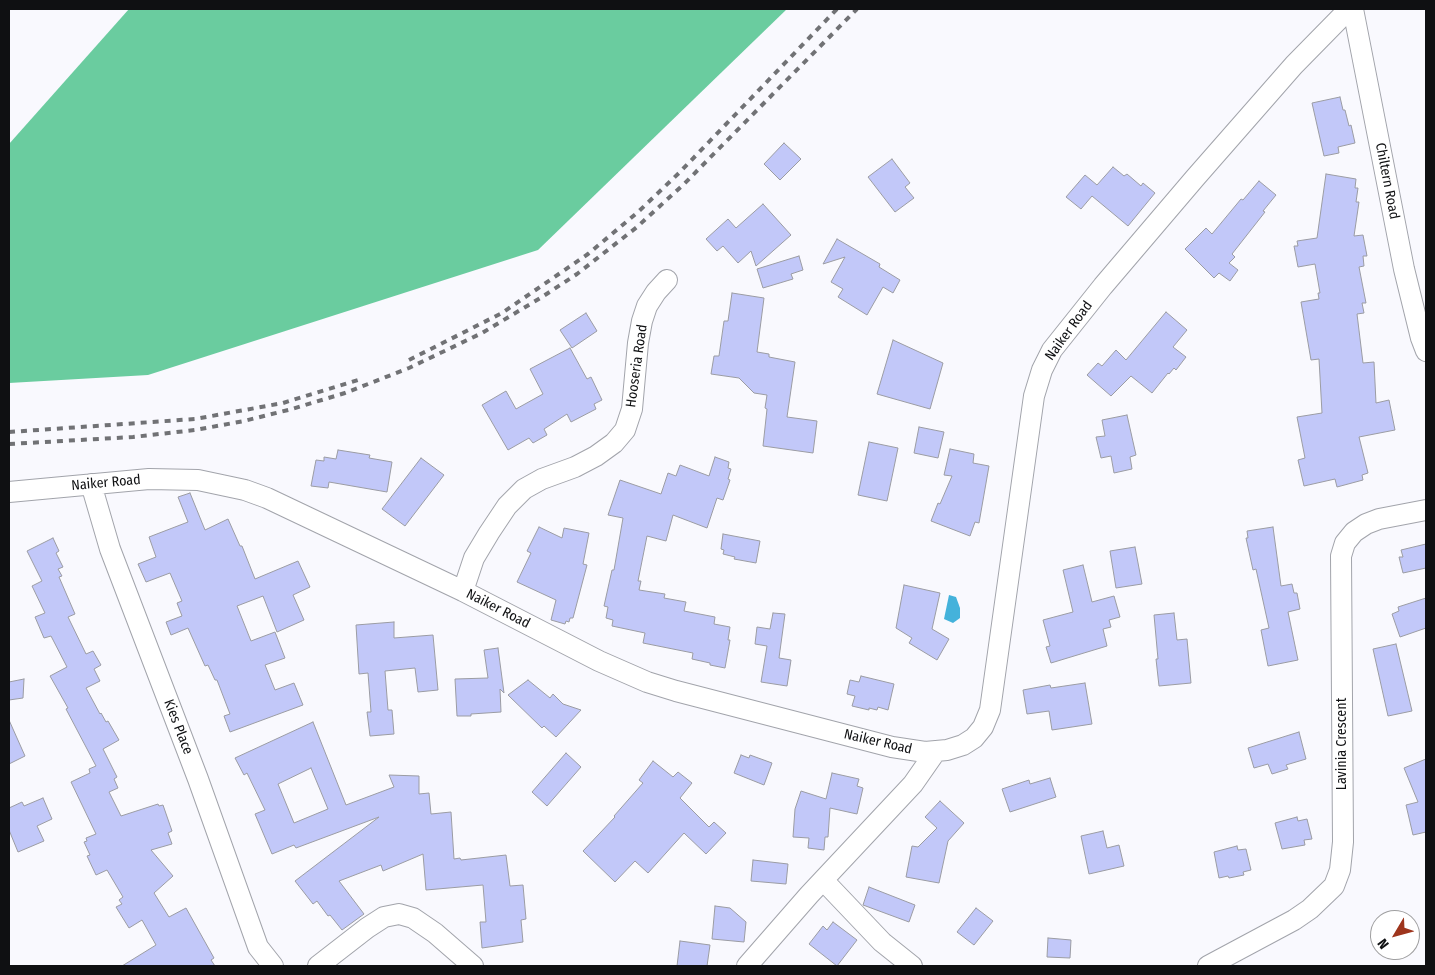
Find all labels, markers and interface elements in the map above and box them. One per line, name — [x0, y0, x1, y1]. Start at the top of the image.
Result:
street label: Chiltern Road — [1371, 141, 1403, 221]
street label: Naiker Road — [1042, 298, 1096, 364]
street label: Hooseria Road — [623, 323, 651, 409]
street label: Naiker Road — [71, 472, 141, 494]
street label: Naiker Road — [463, 586, 533, 632]
street label: Kies Place — [160, 697, 196, 757]
street label: Lavinia Crescent — [1334, 698, 1350, 790]
street label: Naiker Road — [842, 726, 914, 758]
north arrow — [1370, 910, 1420, 960]
text: N — [1374, 935, 1393, 952]

